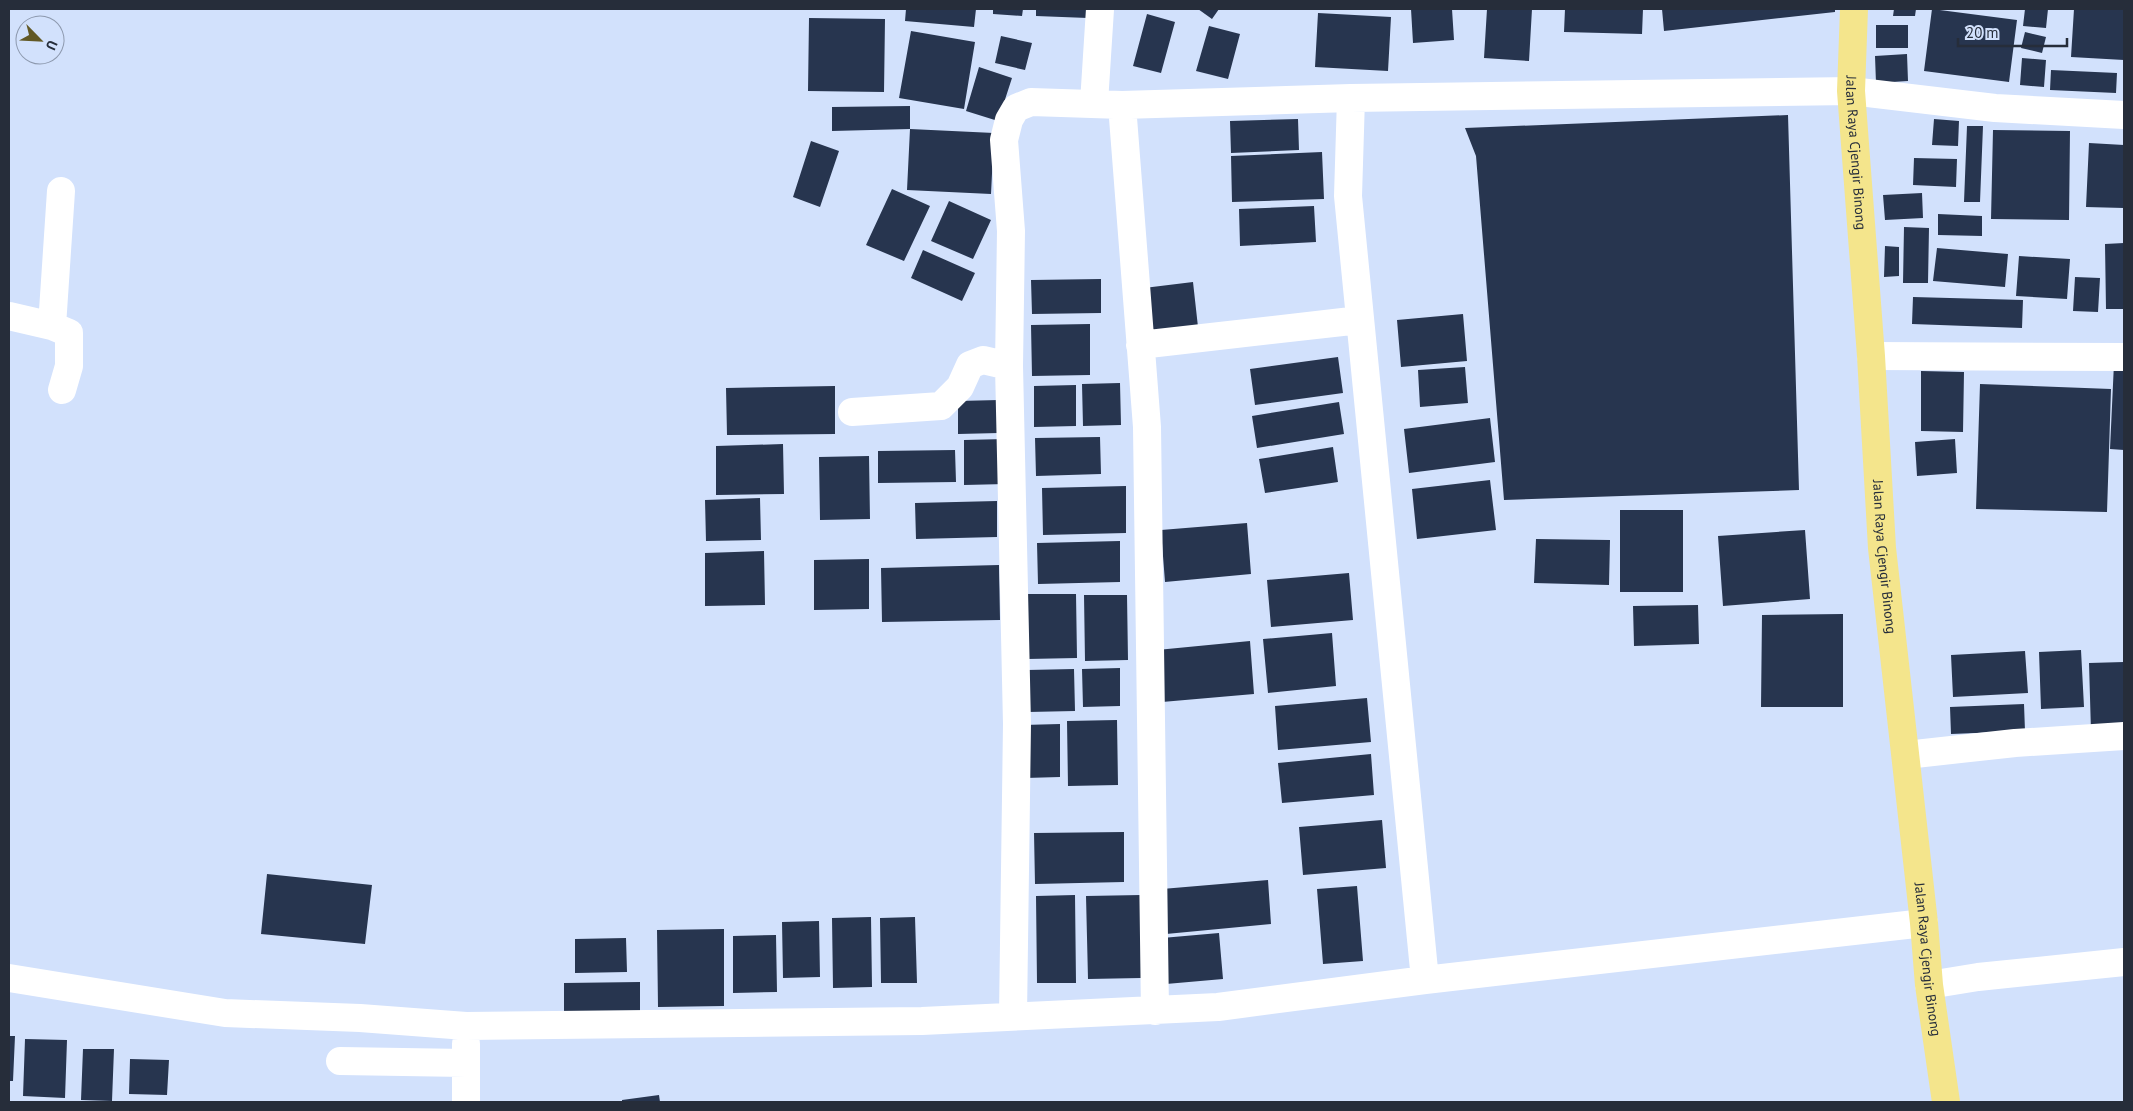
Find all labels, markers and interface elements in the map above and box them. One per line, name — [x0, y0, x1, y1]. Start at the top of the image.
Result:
north arrow — [15, 15, 65, 65]
scale bar — [1958, 15, 2067, 47]
text: 20 m — [1966, 23, 1999, 42]
text: U — [42, 38, 62, 53]
street label: Jalan Raya Cjengir Binong — [1842, 74, 1870, 231]
street label: Jalan Raya Cjengir Binong — [1869, 478, 1901, 635]
street label: Jalan Raya Cjengir Binong — [1910, 880, 1945, 1037]

